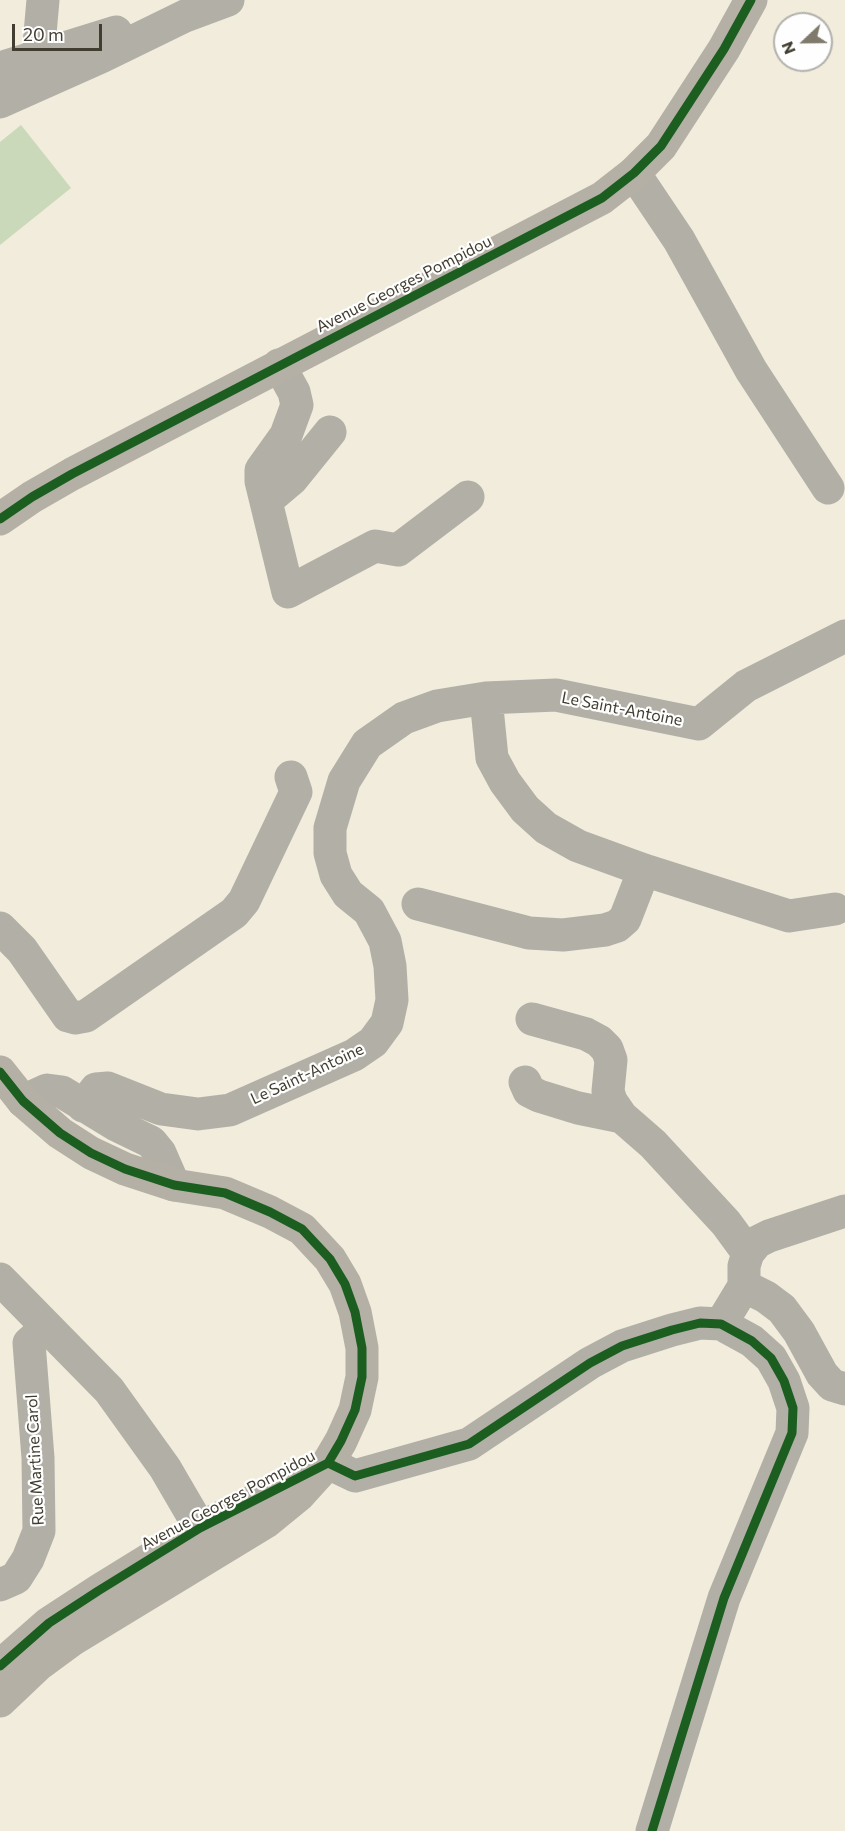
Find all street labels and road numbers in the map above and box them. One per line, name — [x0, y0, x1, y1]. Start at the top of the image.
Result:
street label: Avenue Georges Pompidou — [313, 231, 495, 337]
street label: Le Saint-Antoine — [560, 688, 684, 730]
street label: Le Saint-Antoine — [247, 1039, 367, 1109]
street label: Rue Martine Carol — [22, 1394, 48, 1526]
street label: Avenue Georges Pompidou — [138, 1446, 318, 1554]

